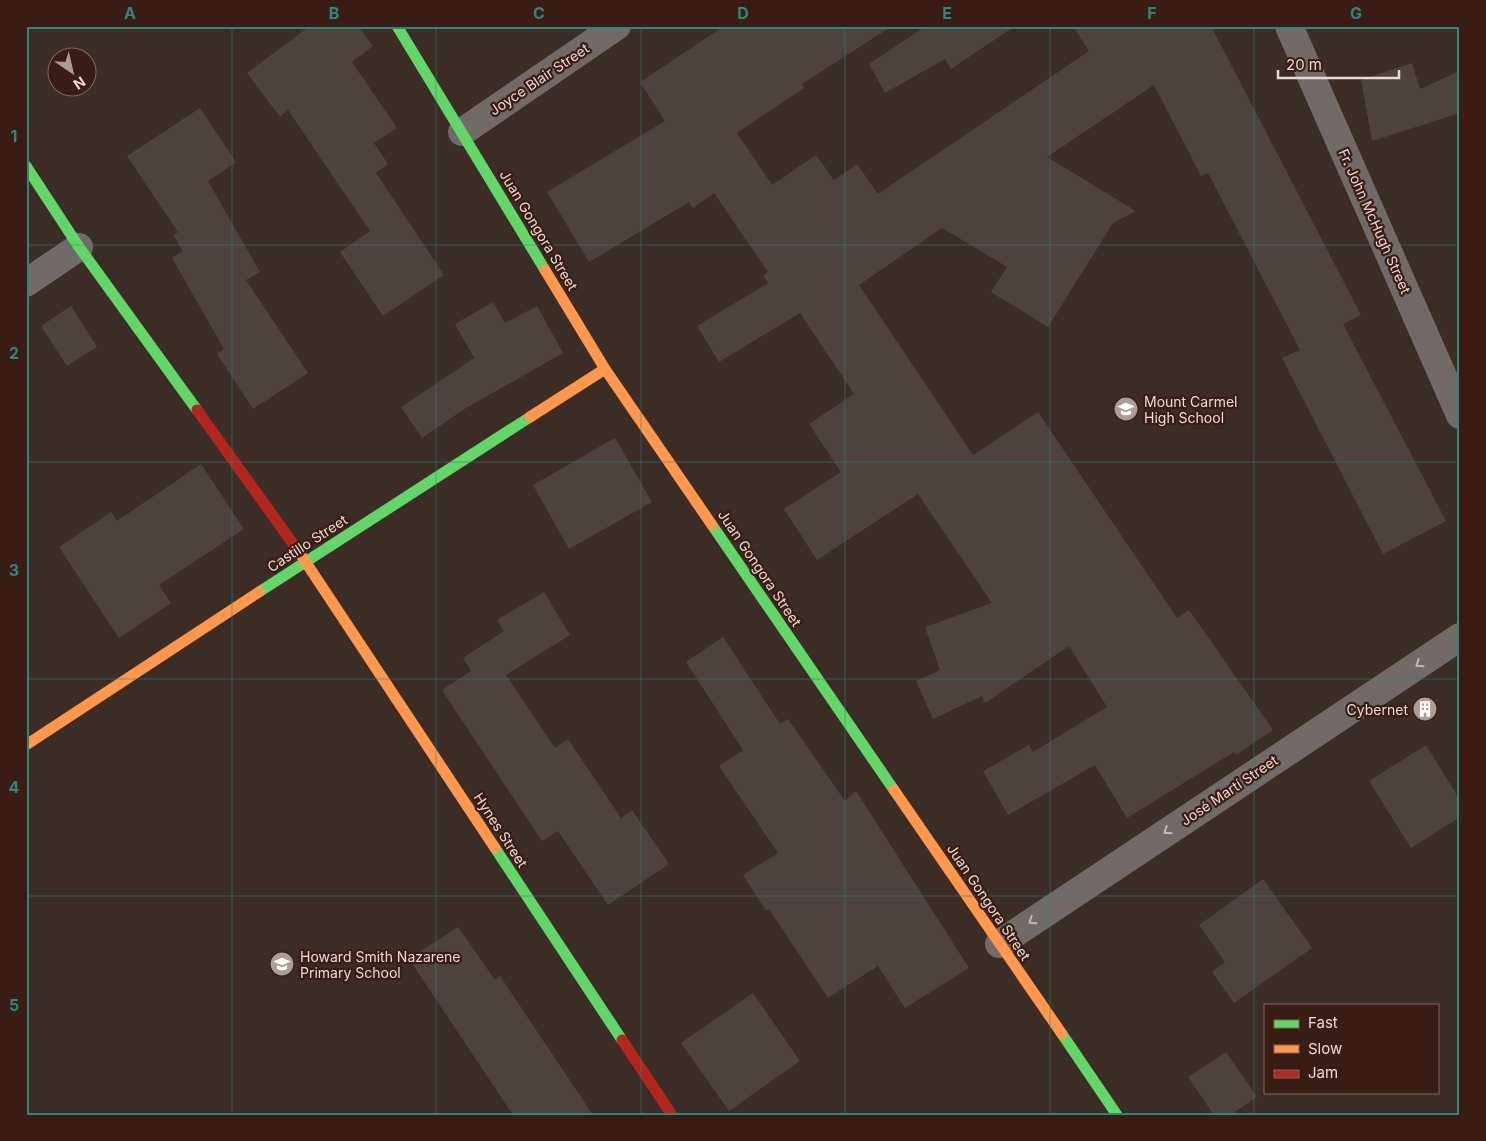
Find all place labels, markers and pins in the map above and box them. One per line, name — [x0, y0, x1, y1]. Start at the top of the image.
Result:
place label: Mount Carmel High School — [1144, 393, 1238, 426]
school or university icon: Mount Carmel High School — [1113, 396, 1139, 422]
building icon: Cybernet — [1412, 696, 1438, 722]
place label: Cybernet — [1347, 701, 1408, 718]
place label: Howard Smith Nazarene Primary School — [300, 948, 460, 981]
school or university icon: Howard Smith Nazarene Primary School — [269, 951, 295, 977]

